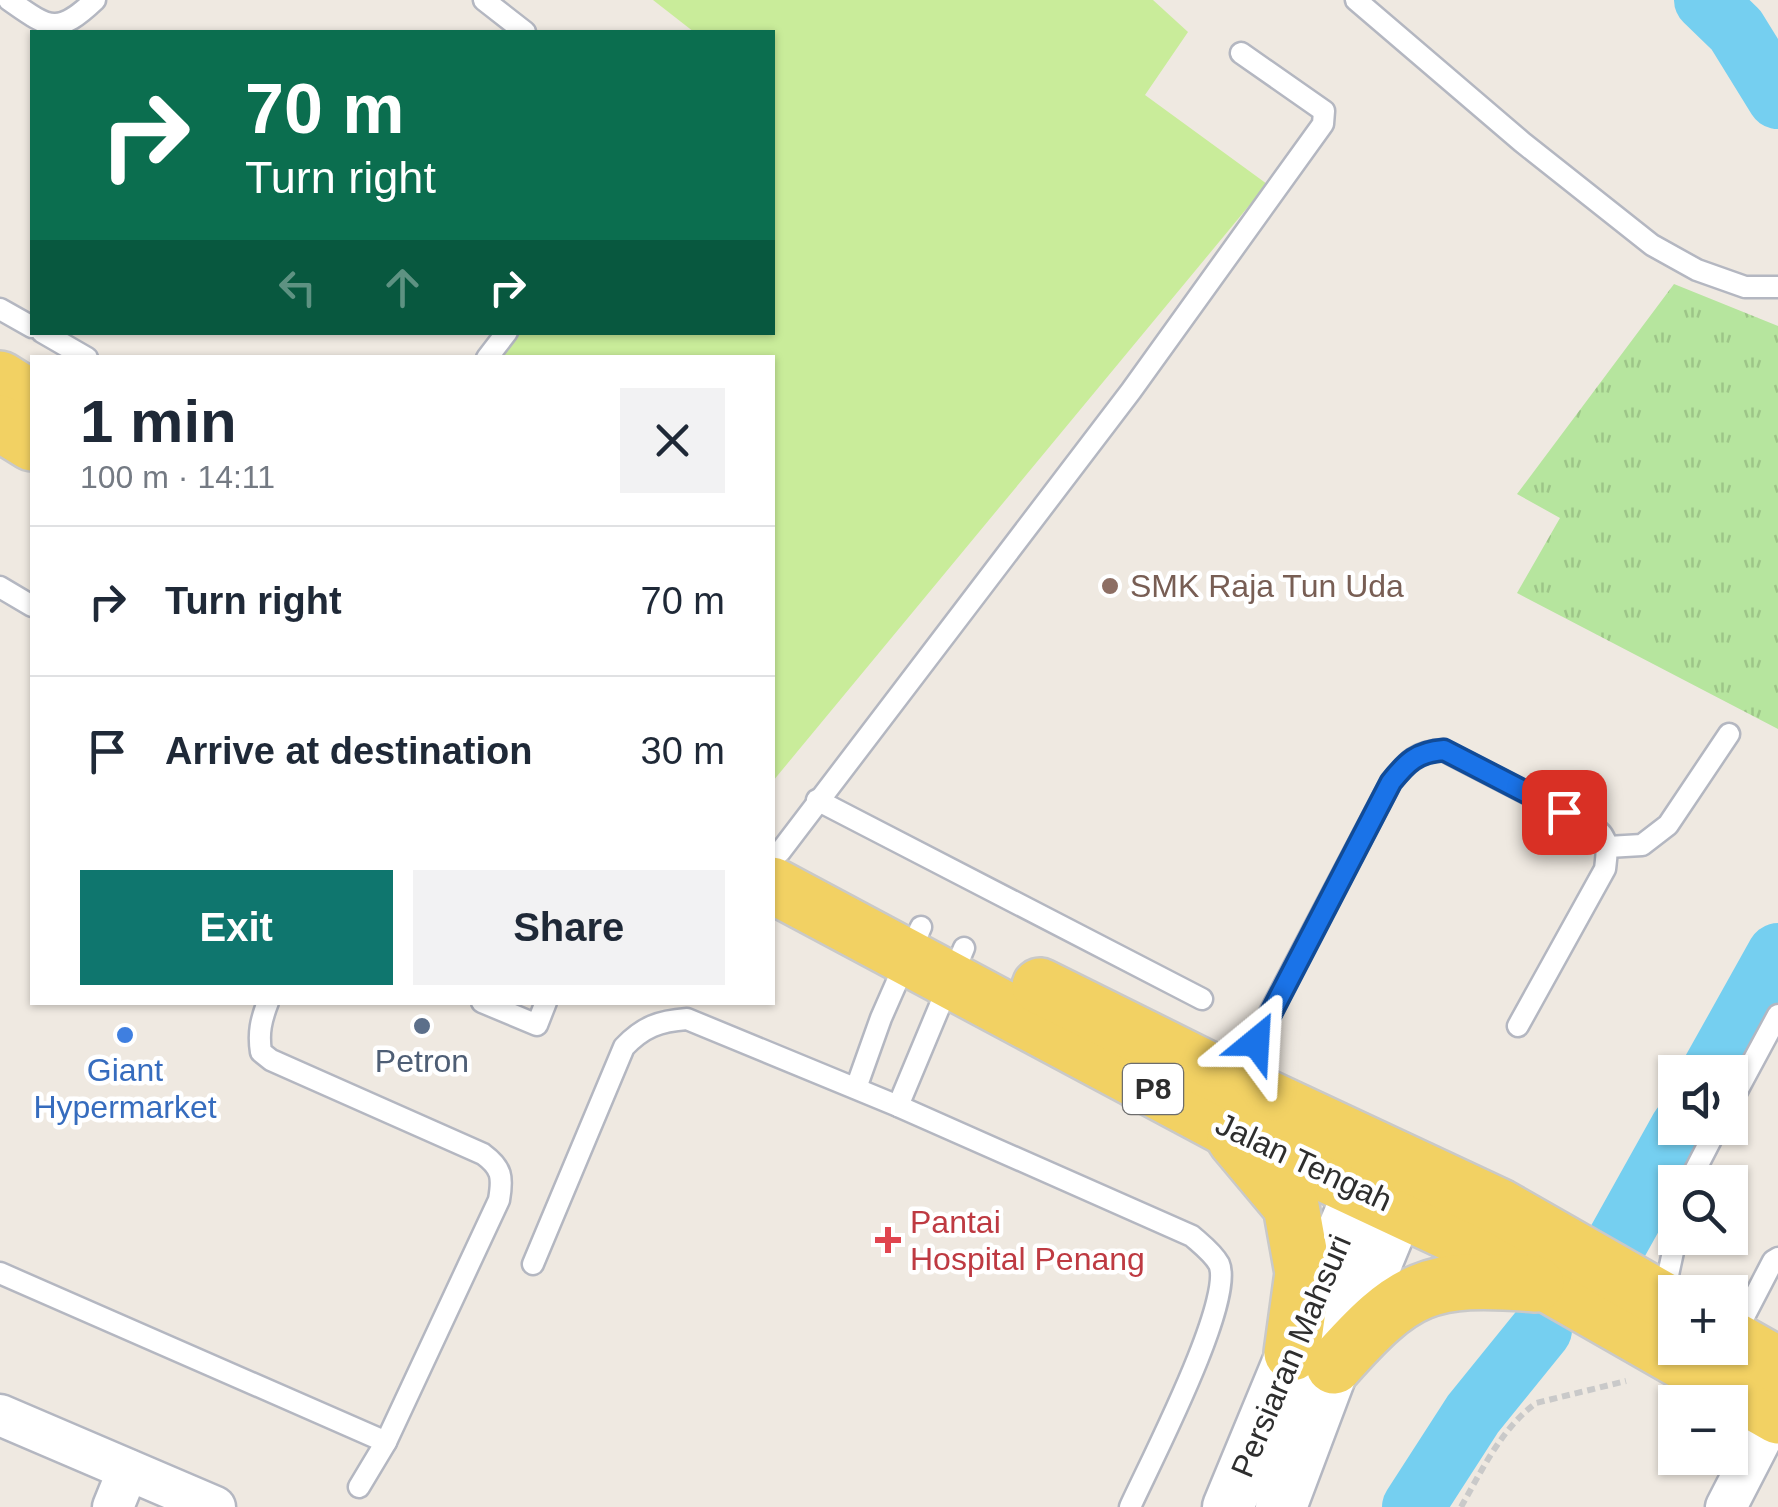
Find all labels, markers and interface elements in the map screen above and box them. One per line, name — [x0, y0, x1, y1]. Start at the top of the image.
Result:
icon: right — [80, 70, 210, 200]
text: 70 m — [245, 70, 405, 148]
text: Turn right — [245, 152, 436, 203]
icon: left — [270, 260, 325, 315]
icon: ahead — [375, 260, 430, 315]
icon: right — [480, 260, 535, 315]
text: 1 min — [80, 388, 237, 455]
button: close — [620, 388, 725, 493]
text: 100 m · 14:11 — [80, 459, 275, 495]
place label: SMK Raja Tun Uda — [1130, 568, 1404, 604]
icon: right — [80, 574, 135, 629]
marker: SMK Raja Tun Uda — [1099, 575, 1121, 597]
text: Turn right — [165, 580, 342, 622]
text: 70 m — [641, 580, 725, 622]
icon: arrive — [80, 724, 135, 779]
text: Arrive at destination — [165, 730, 532, 772]
text: 30 m — [641, 730, 725, 772]
pin — [1522, 770, 1607, 855]
icon: arrive — [1537, 785, 1592, 840]
button: Exit — [80, 870, 393, 985]
button: Share — [413, 870, 725, 985]
position arrow — [1204, 990, 1308, 1094]
marker: Petron — [411, 1015, 433, 1037]
marker: Giant Hypermarket — [114, 1024, 136, 1046]
place label: Petron — [375, 1043, 469, 1079]
place label: Giant Hypermarket — [33, 1052, 217, 1125]
map controls — [1658, 1055, 1748, 1475]
button: sound — [1658, 1055, 1748, 1145]
road number: P8 — [1123, 1064, 1183, 1114]
street label: Jalan Tengah — [1210, 1106, 1398, 1218]
button: search — [1658, 1165, 1748, 1255]
place label: Pantai Hospital Penang — [910, 1204, 1145, 1277]
marker: Pantai Hospital Penang — [875, 1227, 901, 1253]
street label: Persiaran Mahsuri — [1224, 1229, 1358, 1483]
button: + — [1658, 1275, 1748, 1365]
button: − — [1658, 1385, 1748, 1475]

